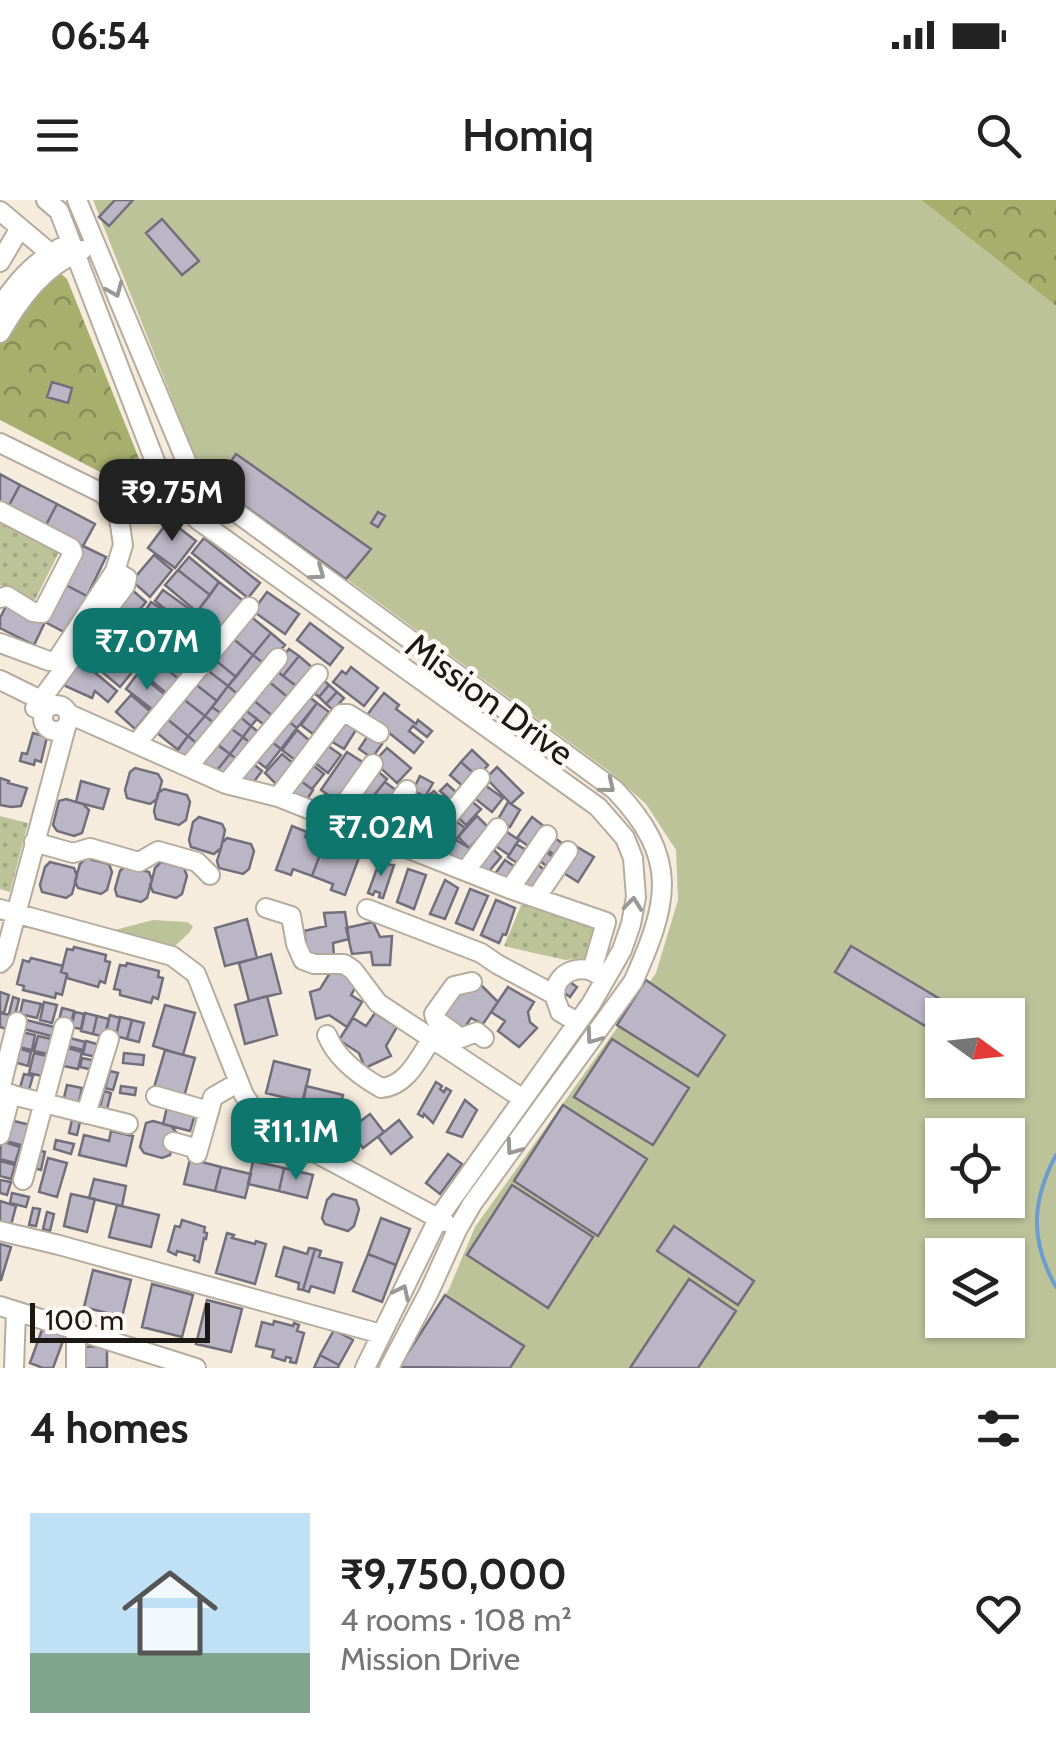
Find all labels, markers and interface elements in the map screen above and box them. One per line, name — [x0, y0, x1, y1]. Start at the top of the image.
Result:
text: 06:54 — [50, 12, 151, 59]
icon: menu — [30, 108, 85, 163]
text: Homiq — [462, 108, 594, 162]
icon: search — [971, 108, 1026, 163]
one-way arrow — [103, 280, 123, 298]
pin: ₹9.75M — [91, 459, 253, 544]
text: ₹9.75M — [121, 472, 223, 511]
one-way arrow — [306, 561, 325, 579]
pin: ₹7.07M — [66, 608, 228, 693]
text: ₹7.07M — [95, 621, 199, 660]
street label: Mission Drive — [398, 624, 582, 774]
one-way arrow — [596, 774, 614, 792]
pin: ₹7.02M — [300, 794, 462, 879]
text: ₹7.02M — [328, 807, 434, 846]
one-way arrow — [622, 895, 644, 911]
north arrow — [925, 998, 1025, 1098]
map controls — [925, 998, 1025, 1338]
one-way arrow — [588, 1026, 605, 1044]
pin: ₹11.1M — [215, 1098, 377, 1183]
text: ₹11.1M — [253, 1111, 339, 1150]
button: locate — [925, 1118, 1025, 1218]
one-way arrow — [507, 1137, 525, 1155]
button: layers — [925, 1238, 1025, 1338]
one-way arrow — [389, 1285, 409, 1303]
scale bar — [30, 1298, 210, 1342]
text: 100 m — [45, 1303, 124, 1337]
icon: filters — [971, 1401, 1026, 1456]
text: 4 homes — [30, 1402, 189, 1454]
text: ₹9,750,000 — [340, 1548, 567, 1600]
icon: home — [110, 1553, 230, 1673]
icon: heart — [971, 1586, 1026, 1641]
text: 4 rooms · 108 m² — [340, 1600, 572, 1639]
text: Mission Drive — [340, 1639, 520, 1678]

